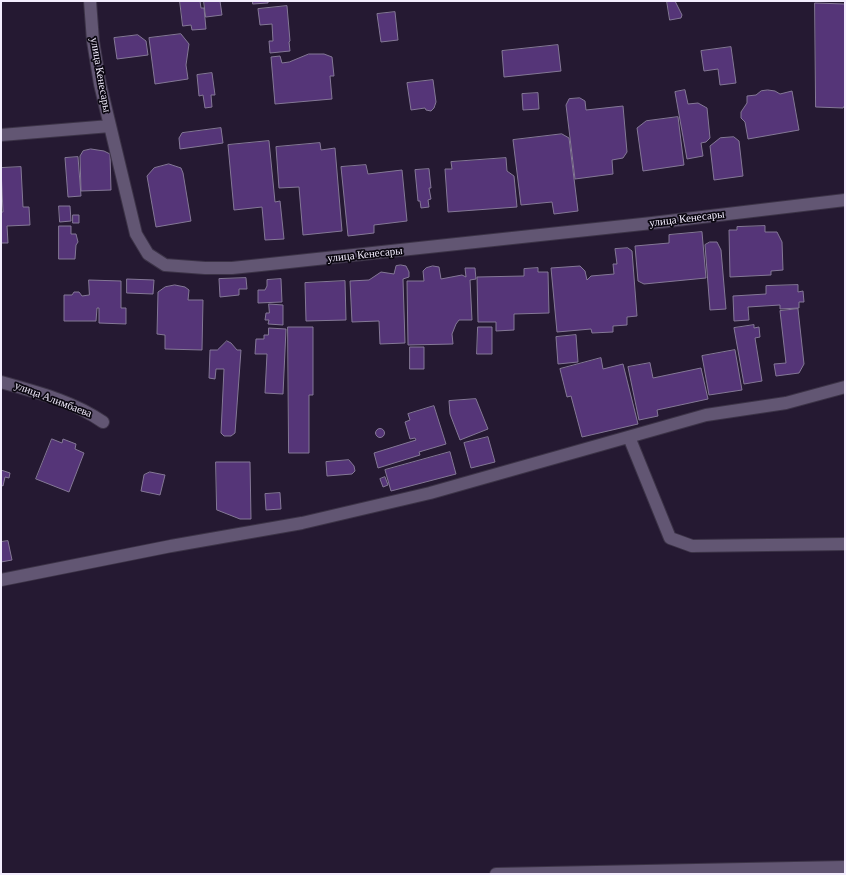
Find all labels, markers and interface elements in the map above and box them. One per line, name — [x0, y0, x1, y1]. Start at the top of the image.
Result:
street label: улица Кенесары — [87, 37, 113, 113]
street label: улица Кенесары — [649, 208, 725, 230]
street label: улица Кенесары — [327, 244, 403, 266]
street label: улица Алимбаева — [13, 379, 93, 421]

